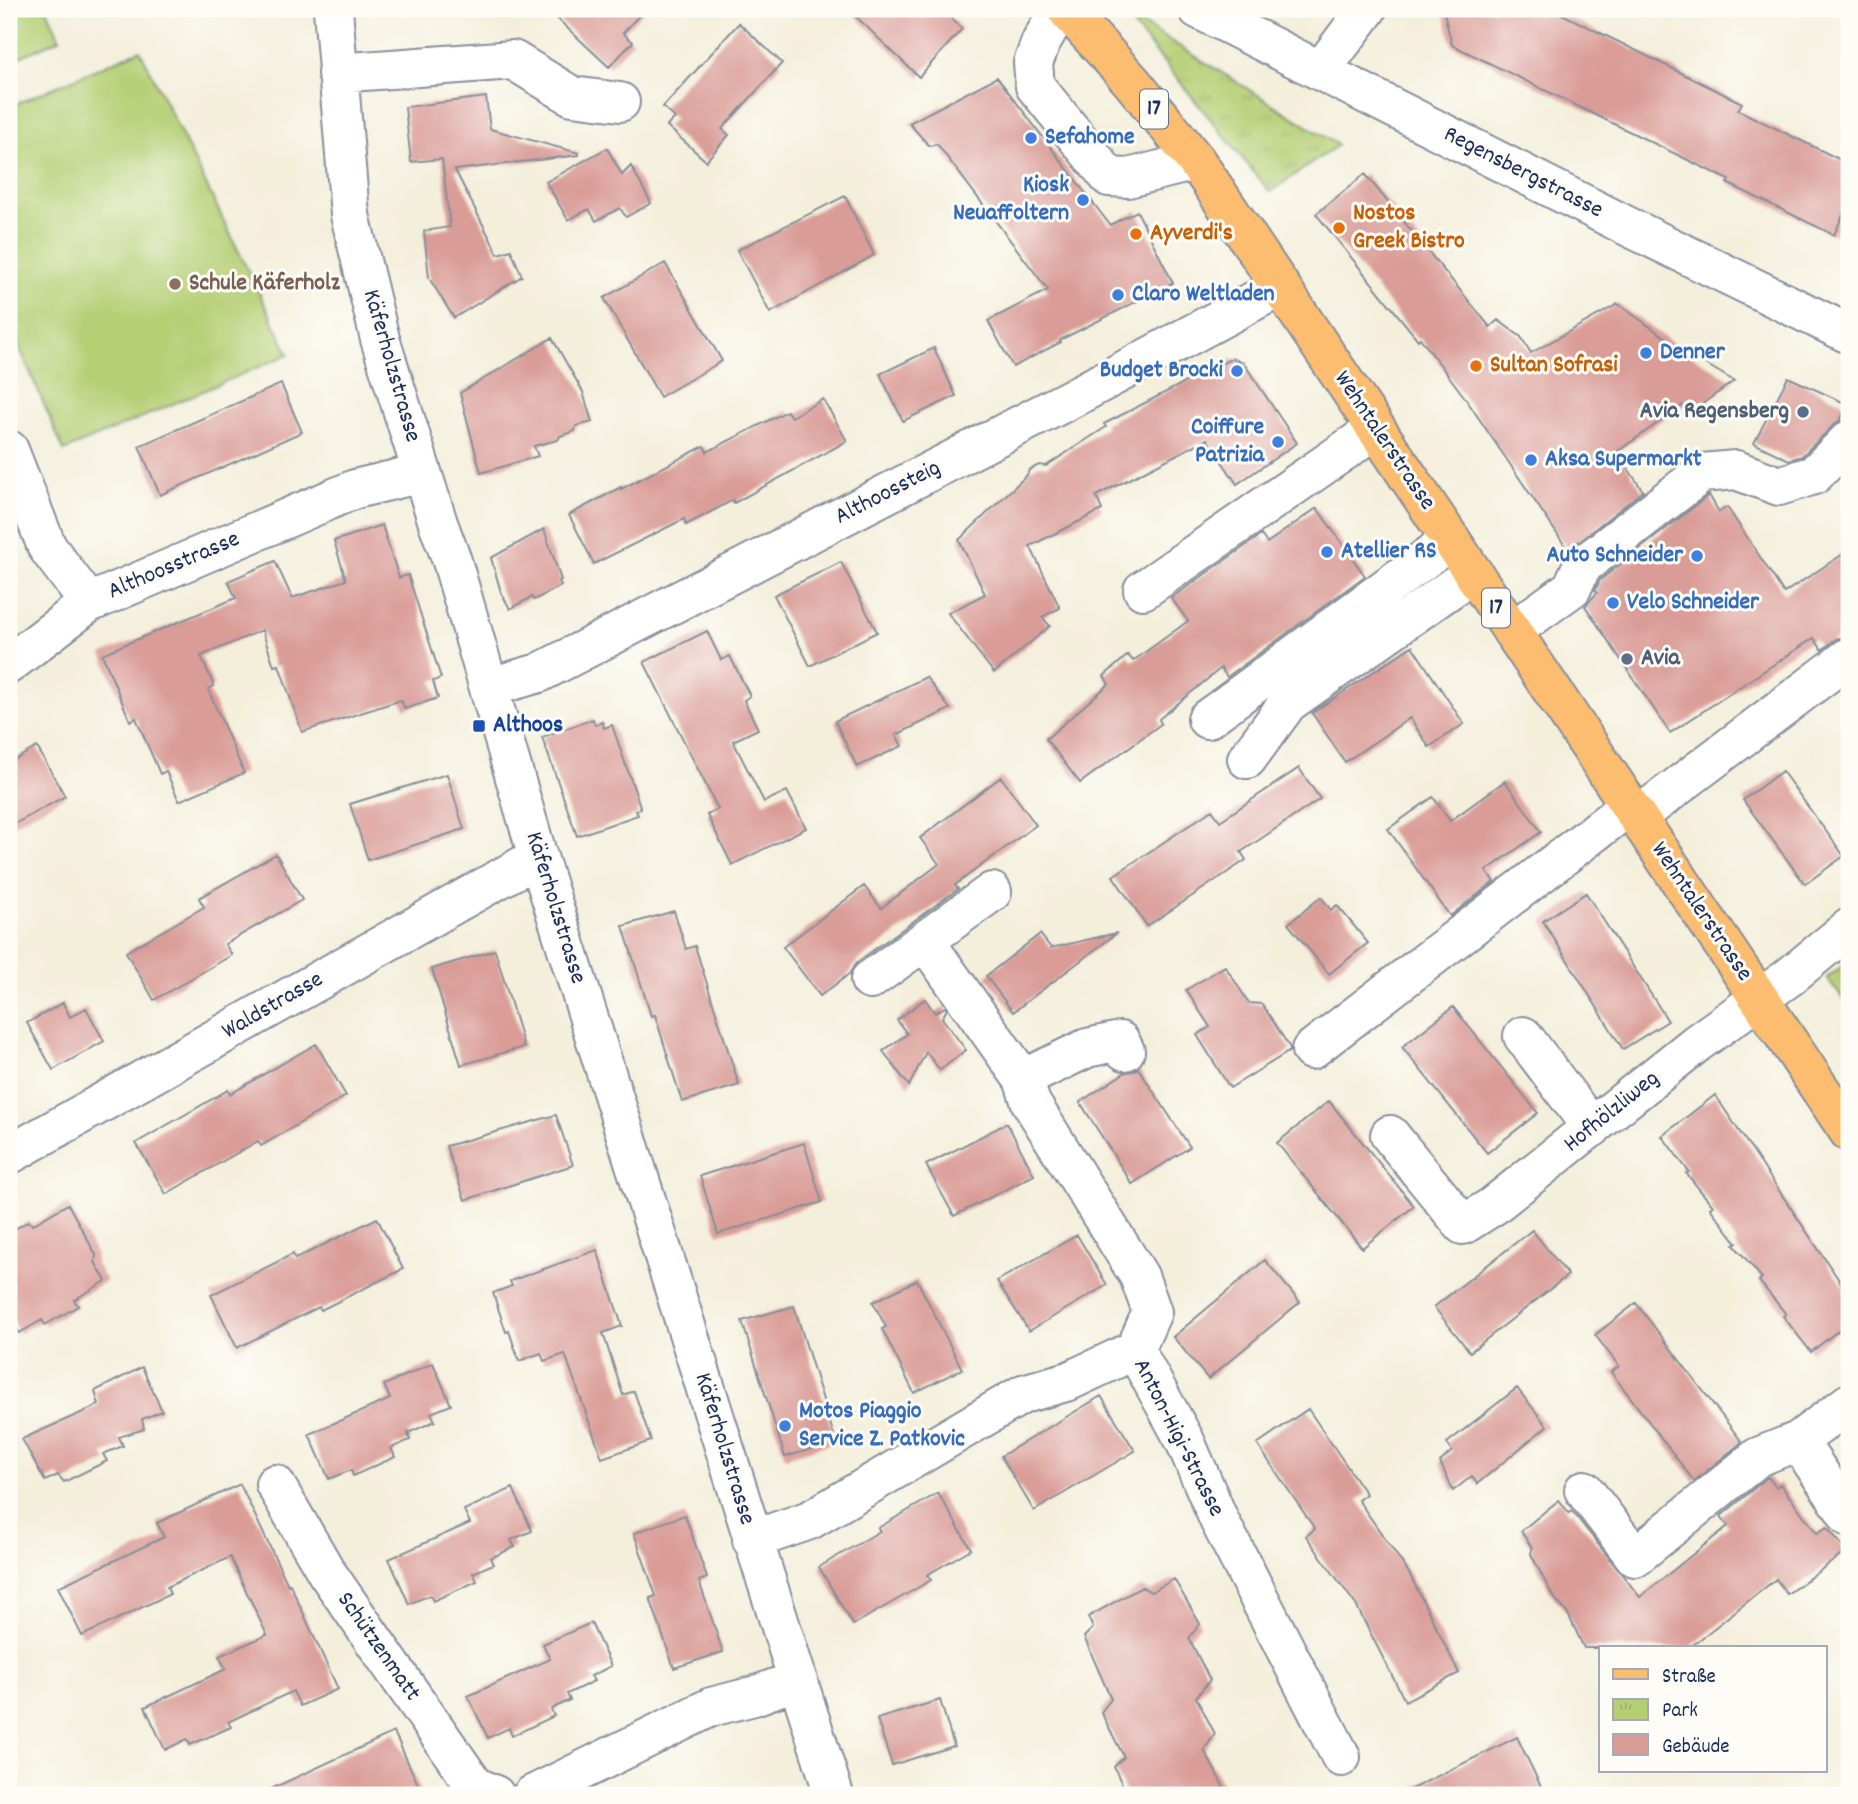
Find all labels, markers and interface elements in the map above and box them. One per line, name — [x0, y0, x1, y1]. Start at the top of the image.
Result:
road number: 17 — [1140, 90, 1168, 128]
street label: Regensbergstrasse — [1437, 118, 1609, 228]
place label: Sefahome — [1045, 121, 1135, 155]
marker: Sefahome — [1023, 130, 1039, 146]
place label: Kiosk Neuaffoltern — [953, 169, 1069, 231]
marker: Kiosk Neuaffoltern — [1075, 192, 1091, 208]
place label: Nostos Greek Bistro — [1353, 197, 1465, 259]
place label: Ayverdi's — [1150, 217, 1233, 251]
marker: Nostos Greek Bistro — [1331, 220, 1347, 236]
marker: Ayverdi's — [1128, 226, 1144, 242]
place label: Schule Käferholz — [189, 267, 341, 301]
marker: Schule Käferholz — [167, 276, 183, 292]
place label: Claro Weltladen — [1132, 278, 1275, 312]
street label: Käferholzstrasse — [353, 286, 429, 446]
marker: Claro Weltladen — [1110, 287, 1126, 303]
place label: Denner — [1660, 336, 1726, 370]
marker: Denner — [1638, 345, 1654, 361]
place label: Sultan Sofrasi — [1490, 349, 1618, 383]
place label: Budget Brocki — [1100, 354, 1224, 388]
marker: Sultan Sofrasi — [1468, 358, 1484, 374]
marker: Budget Brocki — [1229, 363, 1245, 379]
street label: Wehntalerstrasse — [1325, 365, 1443, 517]
place label: Avia Regensberg — [1640, 395, 1789, 429]
marker: Avia Regensberg — [1795, 404, 1811, 420]
place label: Coiffure Patrizia — [1191, 411, 1265, 473]
marker: Coiffure Patrizia — [1270, 434, 1286, 450]
place label: Aksa Supermarkt — [1545, 443, 1702, 477]
street label: Althoossteig — [829, 452, 947, 534]
marker: Aksa Supermarkt — [1523, 452, 1539, 468]
street label: Althoosstrasse — [103, 523, 245, 609]
place label: Atellier RS — [1341, 535, 1437, 569]
place label: Auto Schneider — [1547, 539, 1684, 573]
marker: Atellier RS — [1319, 544, 1335, 560]
marker: Auto Schneider — [1689, 548, 1705, 564]
place label: Velo Schneider — [1627, 586, 1760, 620]
road number: 17 — [1482, 588, 1510, 628]
marker: Velo Schneider — [1605, 595, 1621, 611]
place label: Avia — [1641, 642, 1681, 676]
marker: Avia — [1619, 651, 1635, 667]
place label: Althoos — [493, 709, 563, 743]
marker: Althoos — [471, 718, 487, 734]
street label: Käferholzstrasse — [516, 828, 594, 988]
street label: Wehntalerstrasse — [1642, 836, 1760, 988]
street label: Waldstrasse — [216, 963, 330, 1049]
street label: Hofhölzliweg — [1557, 1063, 1667, 1161]
street label: Anton-Higi-Strasse — [1124, 1353, 1232, 1523]
street label: Käferholzstrasse — [685, 1369, 763, 1529]
place label: Motos Piaggio Service Z. Patkovic — [799, 1395, 965, 1457]
marker: Motos Piaggio Service Z. Patkovic — [777, 1418, 793, 1434]
street label: Schützenmatt — [328, 1585, 428, 1709]
legend — [1599, 1646, 1826, 1772]
text: Straße — [1662, 1663, 1716, 1693]
text: Park — [1662, 1697, 1698, 1727]
text: Gebäude — [1662, 1733, 1730, 1763]

